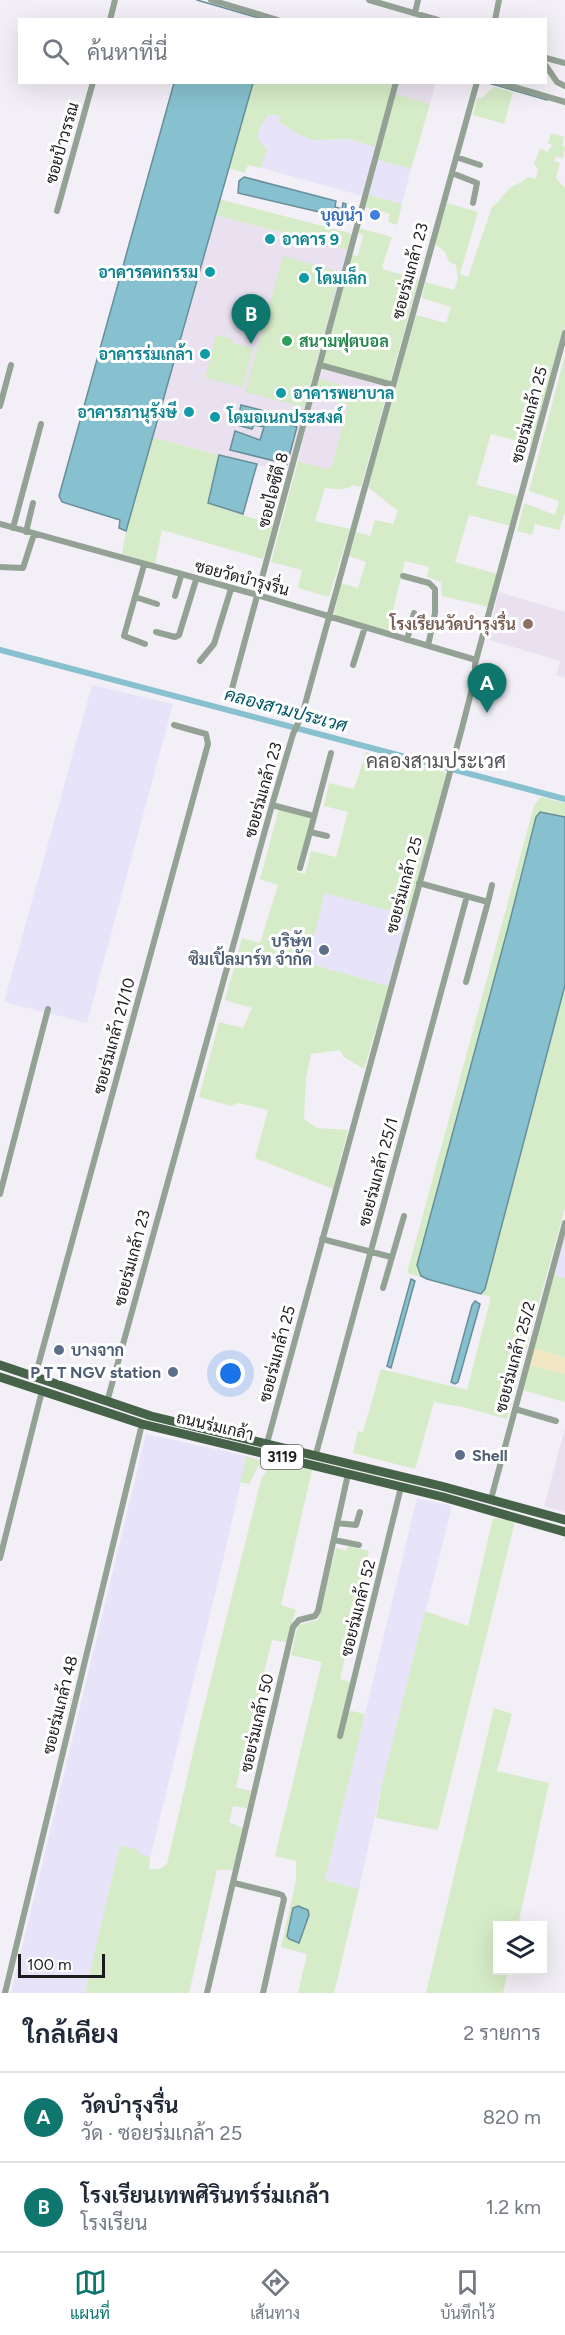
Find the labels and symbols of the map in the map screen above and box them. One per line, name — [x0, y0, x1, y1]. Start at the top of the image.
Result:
street label: ซอยป้าวรรณ — [41, 100, 83, 186]
place label: บุญนำ — [320, 206, 363, 227]
marker: บุญนำ — [368, 208, 382, 222]
street label: ซอยร่มเกล้า 23 — [387, 221, 432, 321]
place label: อาคาร 9 — [282, 230, 339, 249]
marker: อาคาร 9 — [263, 232, 277, 246]
place label: อาคารคหกรรม — [98, 263, 198, 282]
marker: อาคารคหกรรม — [203, 265, 217, 279]
place label: โดมเล็ก — [315, 265, 367, 288]
marker: โดมเล็ก — [297, 271, 311, 285]
pin: B — [232, 294, 270, 344]
place label: สนามฟุตบอล — [299, 332, 389, 353]
marker: สนามฟุตบอล — [280, 334, 294, 348]
place label: อาคารร่มเกล้า — [99, 343, 193, 364]
marker: อาคารร่มเกล้า — [198, 347, 212, 361]
street label: ซอยร่มเกล้า 25 — [506, 364, 551, 465]
place label: อาคารพยาบาล — [293, 384, 394, 403]
marker: อาคารพยาบาล — [274, 386, 288, 400]
place label: อาคารภานุรังษี — [77, 401, 178, 424]
marker: อาคารภานุรังษี — [182, 405, 196, 419]
place label: โดมอเนกประสงค์ — [226, 406, 344, 427]
marker: โดมอเนกประสงค์ — [208, 410, 222, 424]
street label: ซอยไอซีดี 8 — [252, 450, 292, 530]
street label: ซอยวัดบำรุงรื่น — [192, 551, 293, 602]
place label: โรงเรียนวัดบำรุงรื่น — [389, 610, 516, 636]
marker: โรงเรียนวัดบำรุงรื่น — [521, 617, 535, 631]
pin: A — [468, 664, 506, 713]
water label: คลองสามประเวศ — [222, 683, 350, 737]
street label: ซอยร่มเกล้า 23 — [239, 740, 286, 840]
district label: คลองสามประเวศ — [366, 749, 506, 773]
street label: ซอยร่มเกล้า 25 — [381, 834, 426, 935]
place label: บริษัท ซิมเปิ้ลมาร์ท จำกัด — [188, 930, 312, 969]
marker: บริษัท ซิมเปิ้ลมาร์ท จำกัด — [317, 943, 331, 957]
street label: ซอยร่มเกล้า 21/10 — [88, 975, 139, 1096]
street label: ซอยร่มเกล้า 25/1 — [353, 1115, 402, 1229]
street label: ซอยร่มเกล้า 23 — [109, 1208, 154, 1308]
street label: ซอยร่มเกล้า 25/2 — [490, 1299, 539, 1415]
street label: ซอยร่มเกล้า 25 — [254, 1303, 299, 1404]
place label: บางจาก — [71, 1341, 124, 1360]
marker: บางจาก — [52, 1343, 66, 1357]
your location — [216, 1359, 245, 1388]
place label: P T T NGV station — [30, 1363, 161, 1382]
marker: P T T NGV station — [166, 1365, 180, 1379]
street label: ถนนร่มเกล้า — [175, 1407, 256, 1444]
road number: 3119 — [261, 1445, 303, 1469]
place label: Shell — [472, 1446, 508, 1465]
marker: Shell — [453, 1448, 467, 1462]
street label: ซอยร่มเกล้า 52 — [336, 1557, 379, 1658]
street label: ซอยร่มเกล้า 48 — [38, 1654, 81, 1756]
street label: ซอยร่มเกล้า 50 — [235, 1672, 278, 1774]
scale bar — [18, 1951, 105, 1978]

